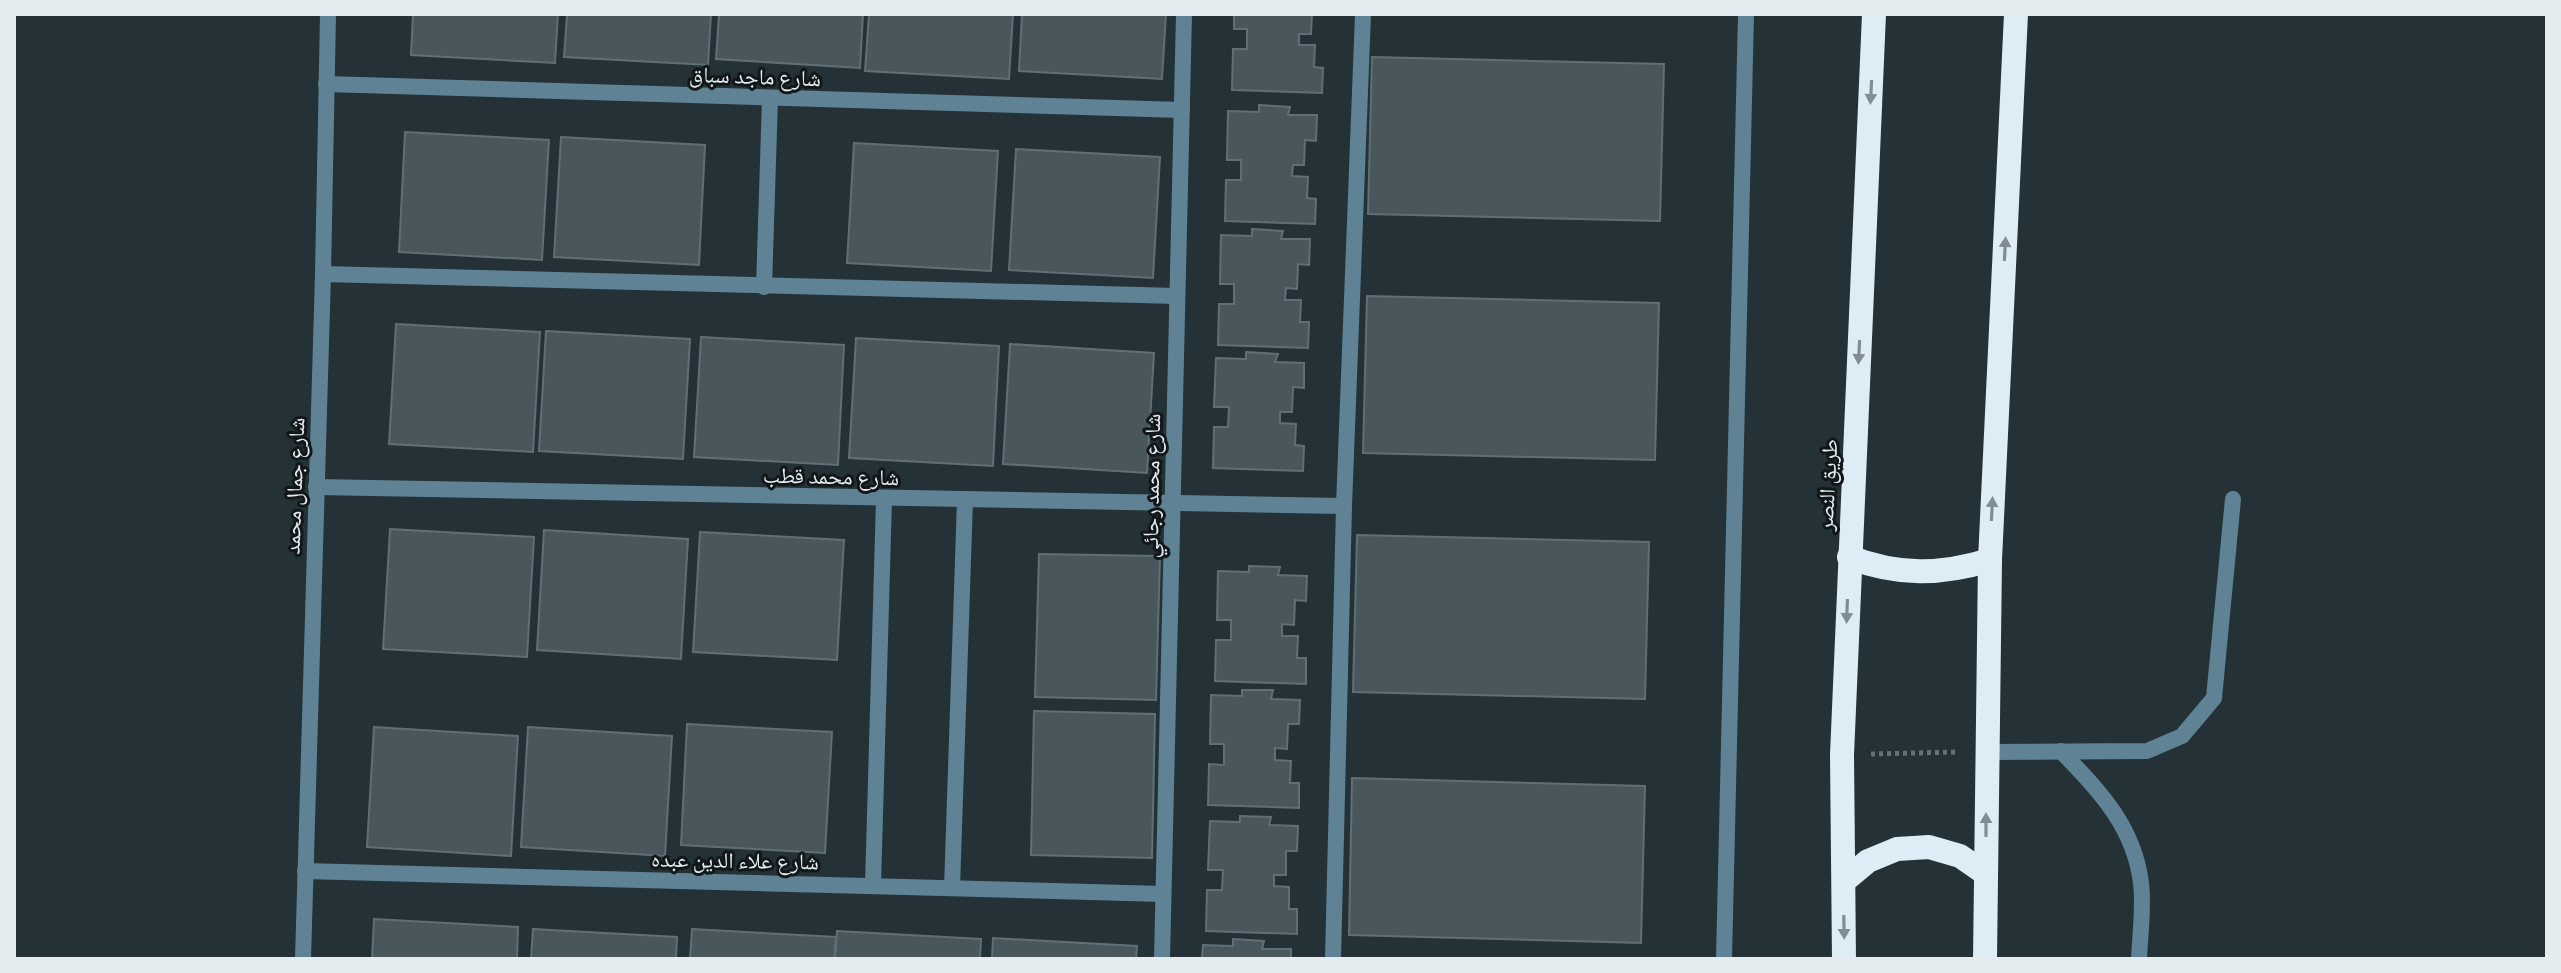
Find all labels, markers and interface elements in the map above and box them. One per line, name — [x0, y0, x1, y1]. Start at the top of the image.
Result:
street label: شارع ماجد سباق — [689, 60, 821, 92]
one-way arrow — [1864, 80, 1877, 105]
one-way arrow — [1998, 236, 2011, 261]
one-way arrow — [1852, 340, 1865, 365]
street label: شارع محمد رجائي — [1136, 413, 1170, 559]
street label: شارع جمال محمد — [278, 417, 310, 555]
street label: طريق النصر — [1811, 438, 1843, 533]
street label: شارع محمد قطب — [763, 461, 899, 491]
one-way arrow — [1986, 496, 1999, 521]
one-way arrow — [1841, 599, 1854, 624]
one-way arrow — [1980, 812, 1992, 837]
street label: شارع علاء الدين عبده — [651, 845, 819, 875]
one-way arrow — [1838, 915, 1850, 940]

